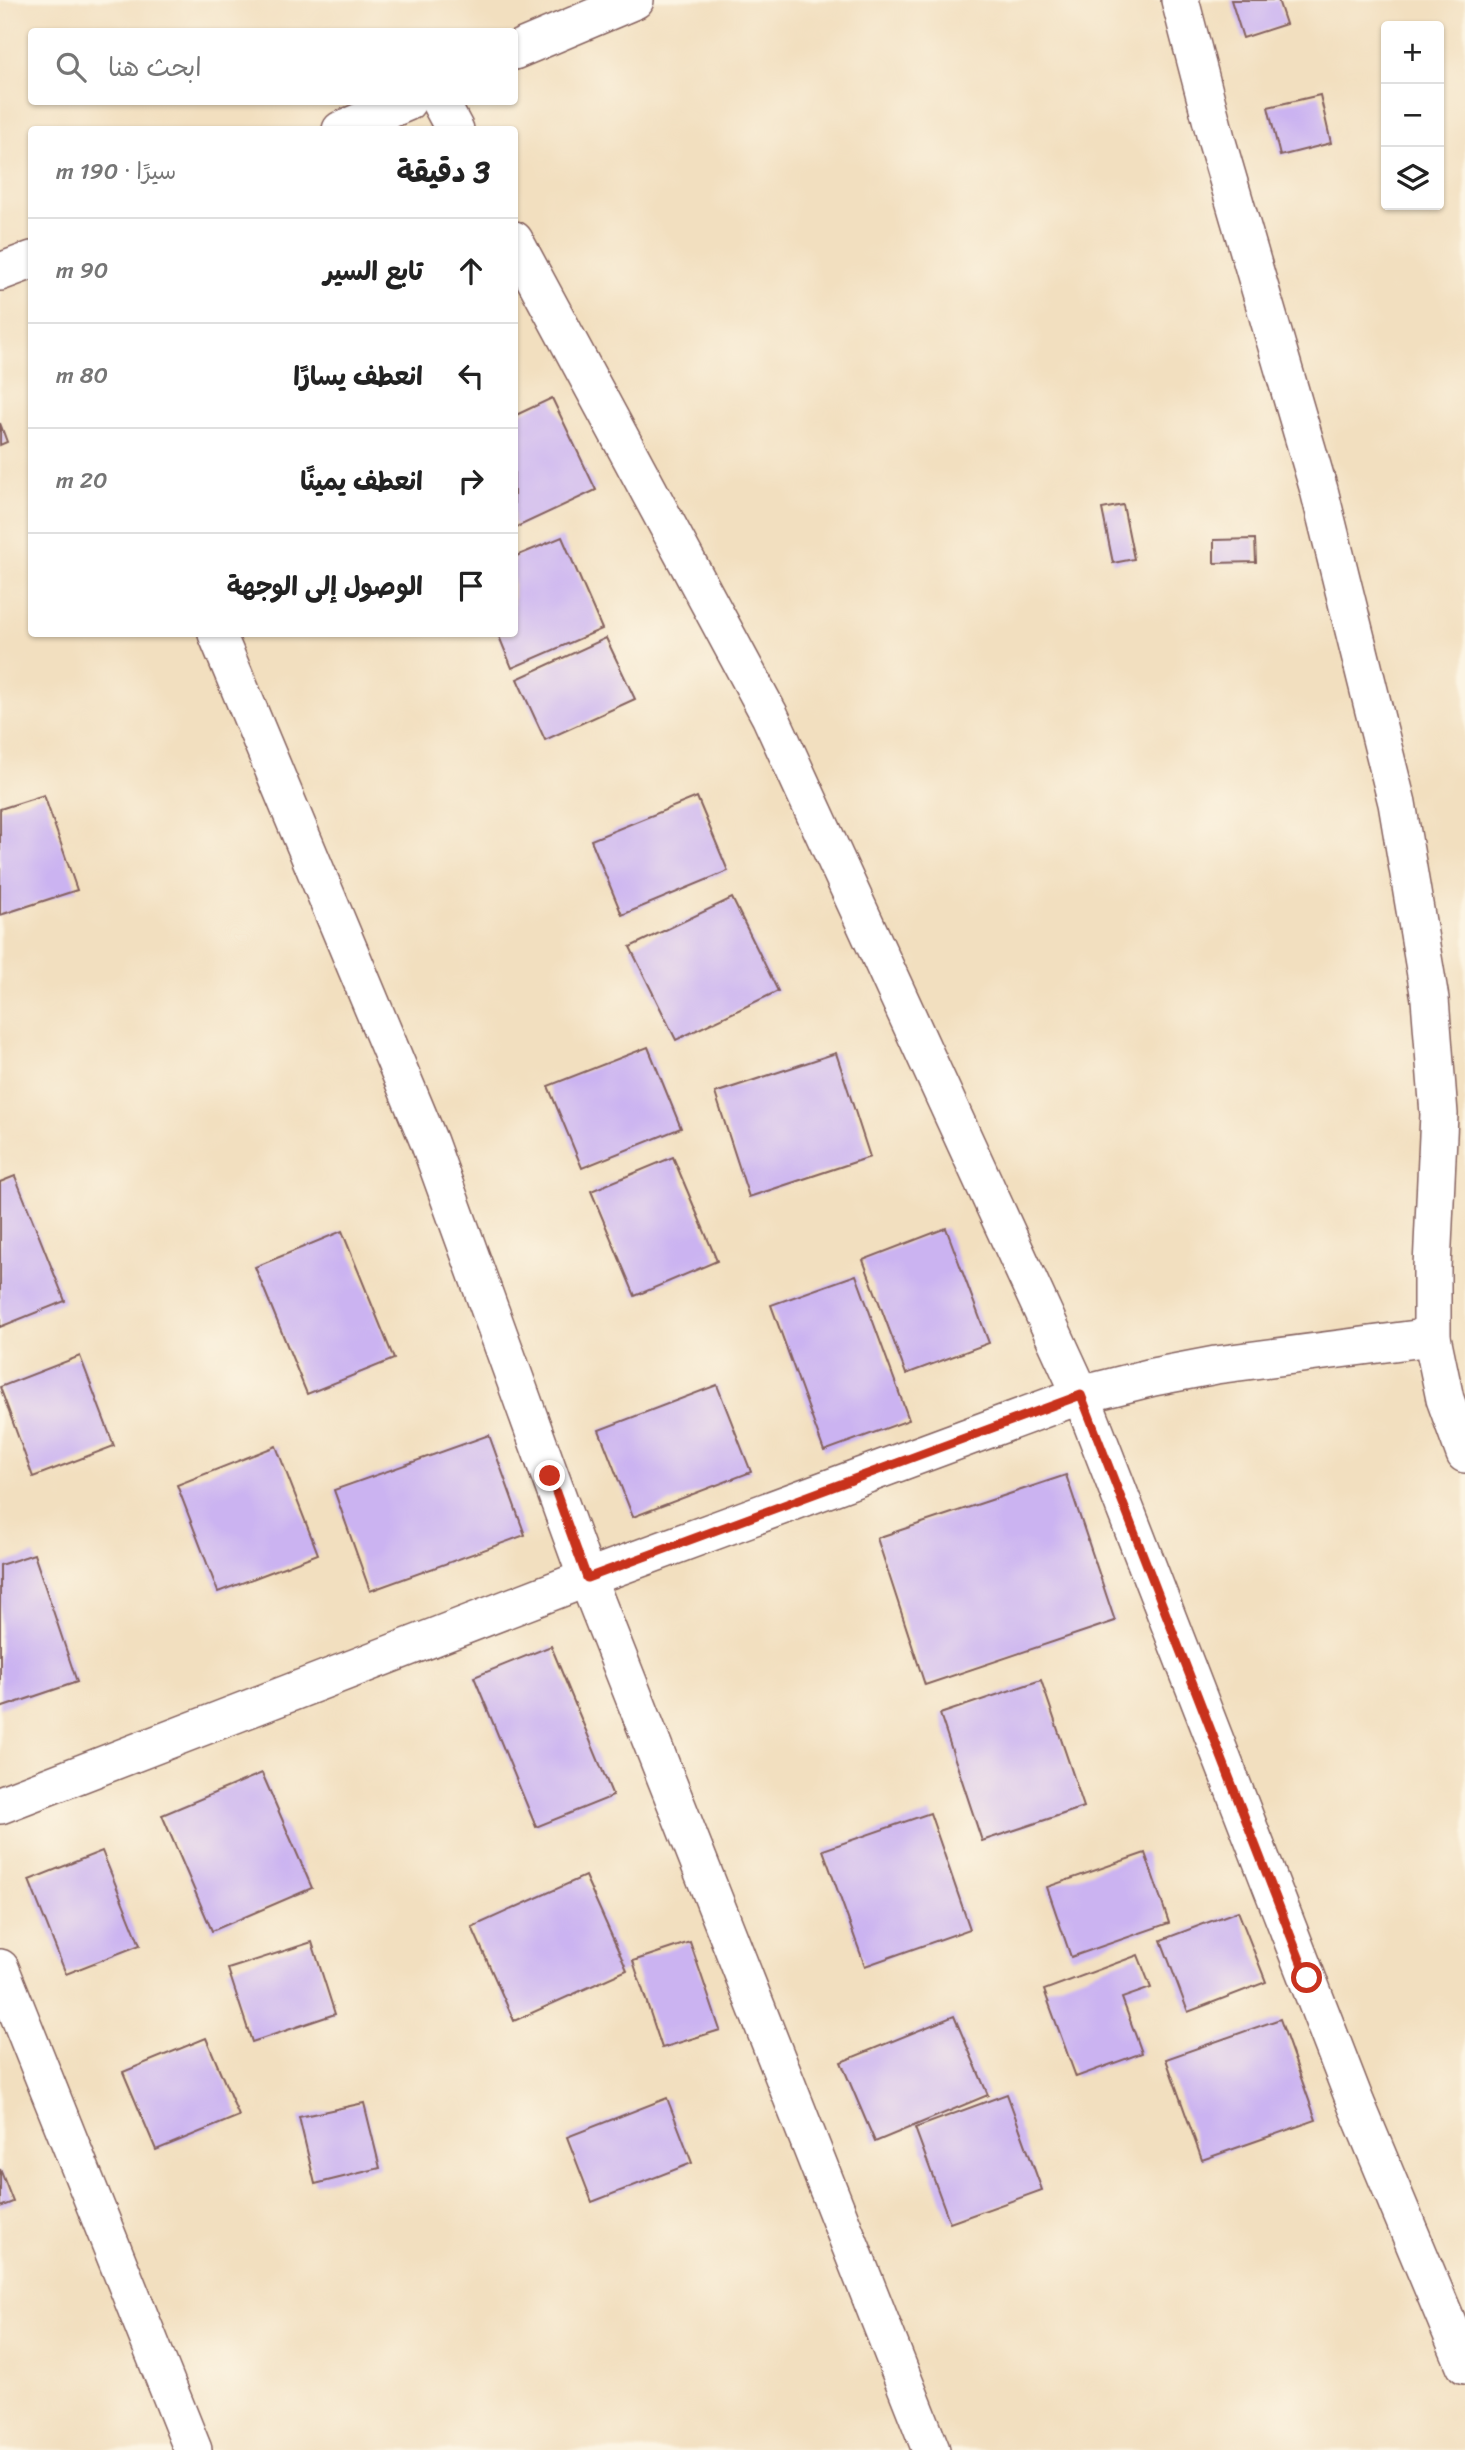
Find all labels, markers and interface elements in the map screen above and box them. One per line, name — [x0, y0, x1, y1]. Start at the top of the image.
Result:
map controls — [1381, 21, 1444, 210]
button: + — [1381, 21, 1444, 84]
search box — [28, 28, 518, 105]
text: ابحث هنا — [108, 44, 202, 90]
icon: search — [52, 48, 90, 86]
button: − — [1381, 84, 1444, 147]
text: 3 دقيقة — [397, 145, 490, 199]
button: layers — [1381, 147, 1444, 210]
text: سيرًا · 190 m — [56, 151, 176, 192]
text: تابع السير — [324, 248, 423, 294]
text: 90 m — [56, 250, 108, 291]
icon: ahead — [452, 252, 490, 290]
text: انعطف يسارًا — [293, 353, 423, 399]
text: 80 m — [56, 355, 108, 396]
icon: left — [452, 357, 490, 395]
text: انعطف يمينًا — [300, 458, 423, 504]
text: 20 m — [56, 460, 107, 501]
icon: right — [452, 462, 490, 500]
text: الوصول إلى الوجهة — [227, 563, 423, 609]
icon: arrive — [452, 567, 490, 605]
route end — [534, 1460, 565, 1491]
route start — [1291, 1962, 1322, 1993]

